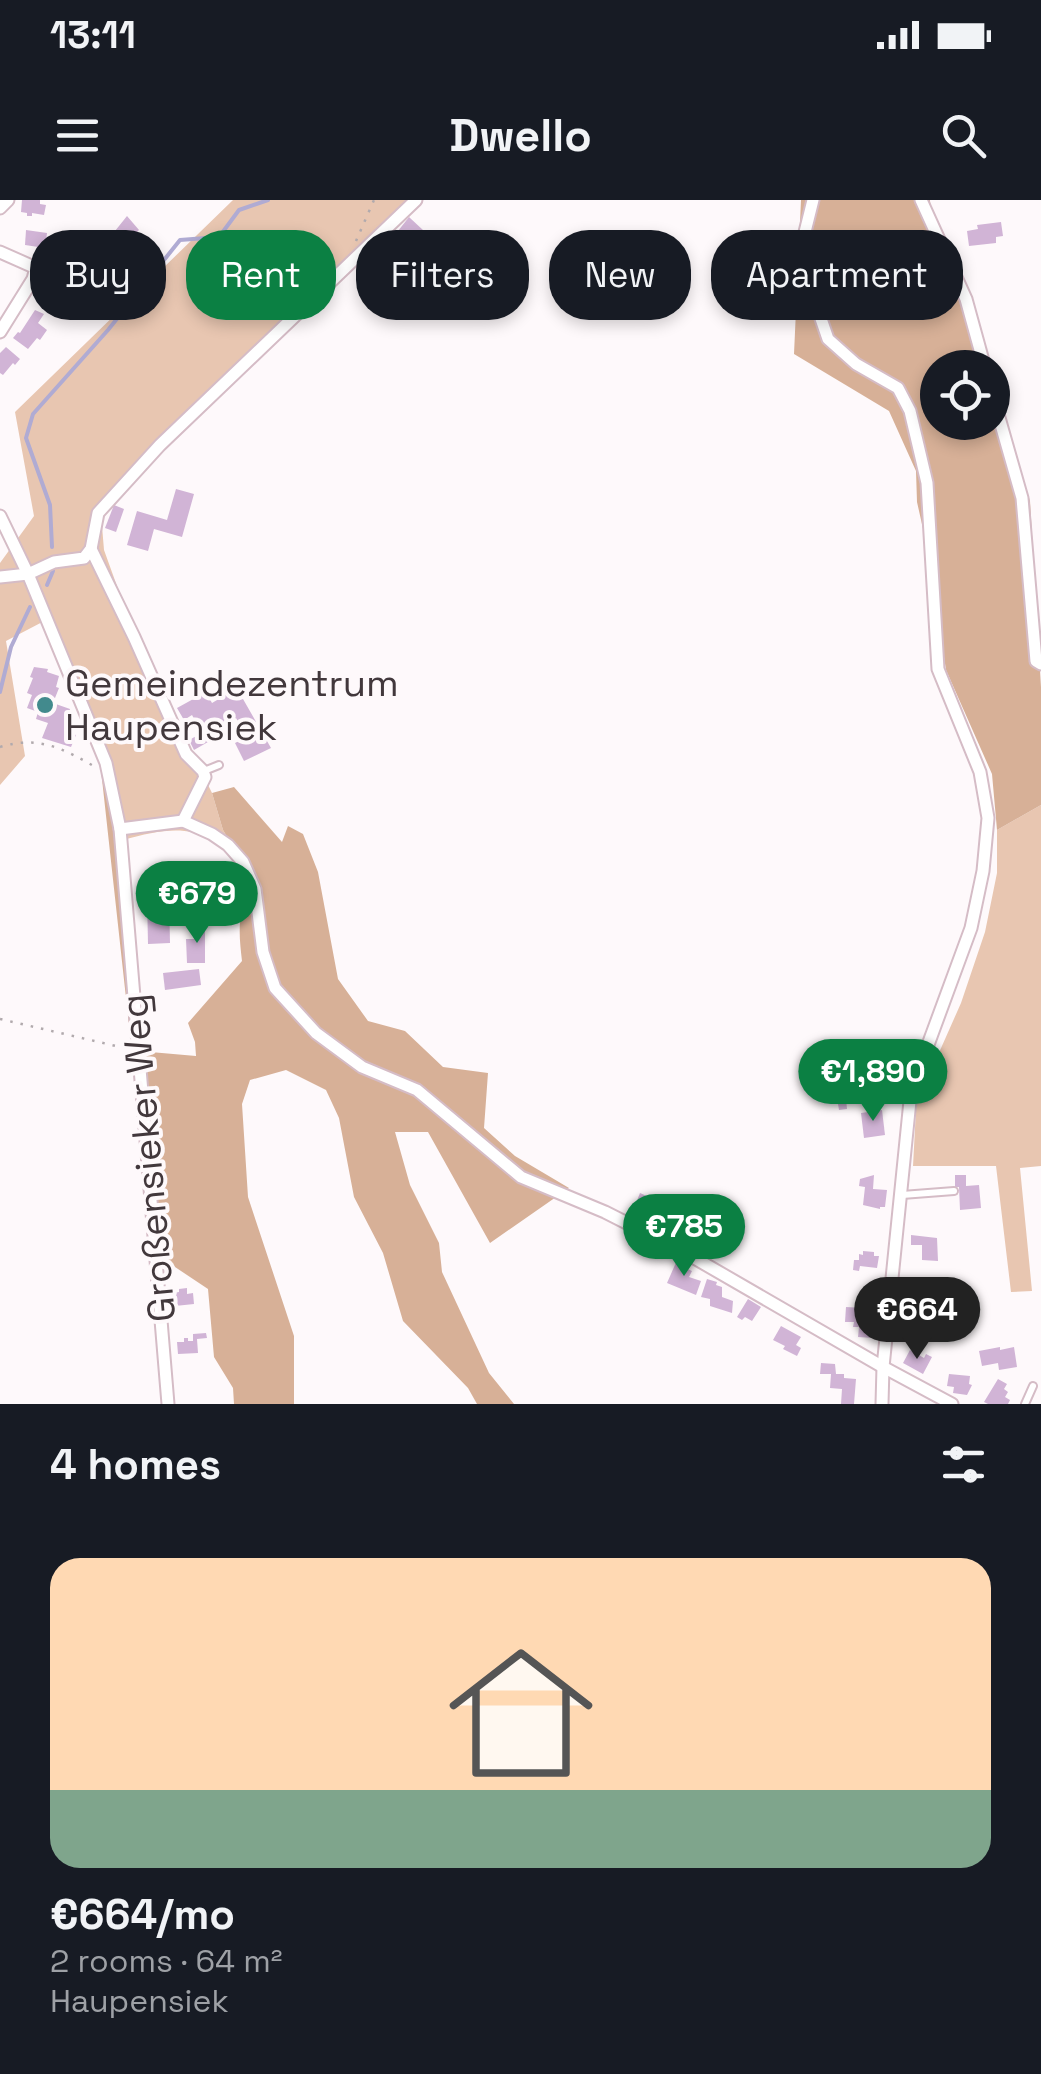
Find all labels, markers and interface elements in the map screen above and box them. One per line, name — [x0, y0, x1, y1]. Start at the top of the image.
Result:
text: 13:11 — [50, 11, 136, 59]
text: Dwello — [449, 107, 592, 164]
icon: menu — [50, 108, 105, 163]
icon: search — [936, 108, 991, 163]
chip: Buy — [30, 230, 166, 320]
chip: Rent — [186, 230, 336, 320]
chip: Filters — [356, 230, 529, 320]
chip: New — [549, 230, 691, 320]
chip: Apartment — [711, 230, 963, 320]
map controls — [920, 350, 1010, 440]
button: locate — [920, 350, 1010, 440]
place label: Gemeindezentrum Haupensiek — [65, 659, 399, 751]
marker: Gemeindezentrum Haupensiek — [34, 694, 56, 716]
pin: €679 — [138, 861, 256, 946]
text: €679 — [158, 873, 236, 913]
street label: Großensieker Weg — [110, 992, 186, 1324]
pin: €1,890 — [792, 1039, 954, 1124]
text: €1,890 — [820, 1051, 926, 1091]
pin: €785 — [625, 1194, 743, 1279]
text: €785 — [645, 1206, 723, 1246]
pin: €664 — [858, 1277, 976, 1362]
text: €664 — [876, 1289, 958, 1329]
icon: filters — [936, 1437, 991, 1492]
text: 4 homes — [50, 1438, 221, 1491]
icon: home — [431, 1623, 611, 1803]
text: €664/mo — [50, 1888, 235, 1941]
text: 2 rooms · 64 m² — [50, 1941, 282, 1981]
text: Haupensiek — [50, 1981, 229, 2021]

